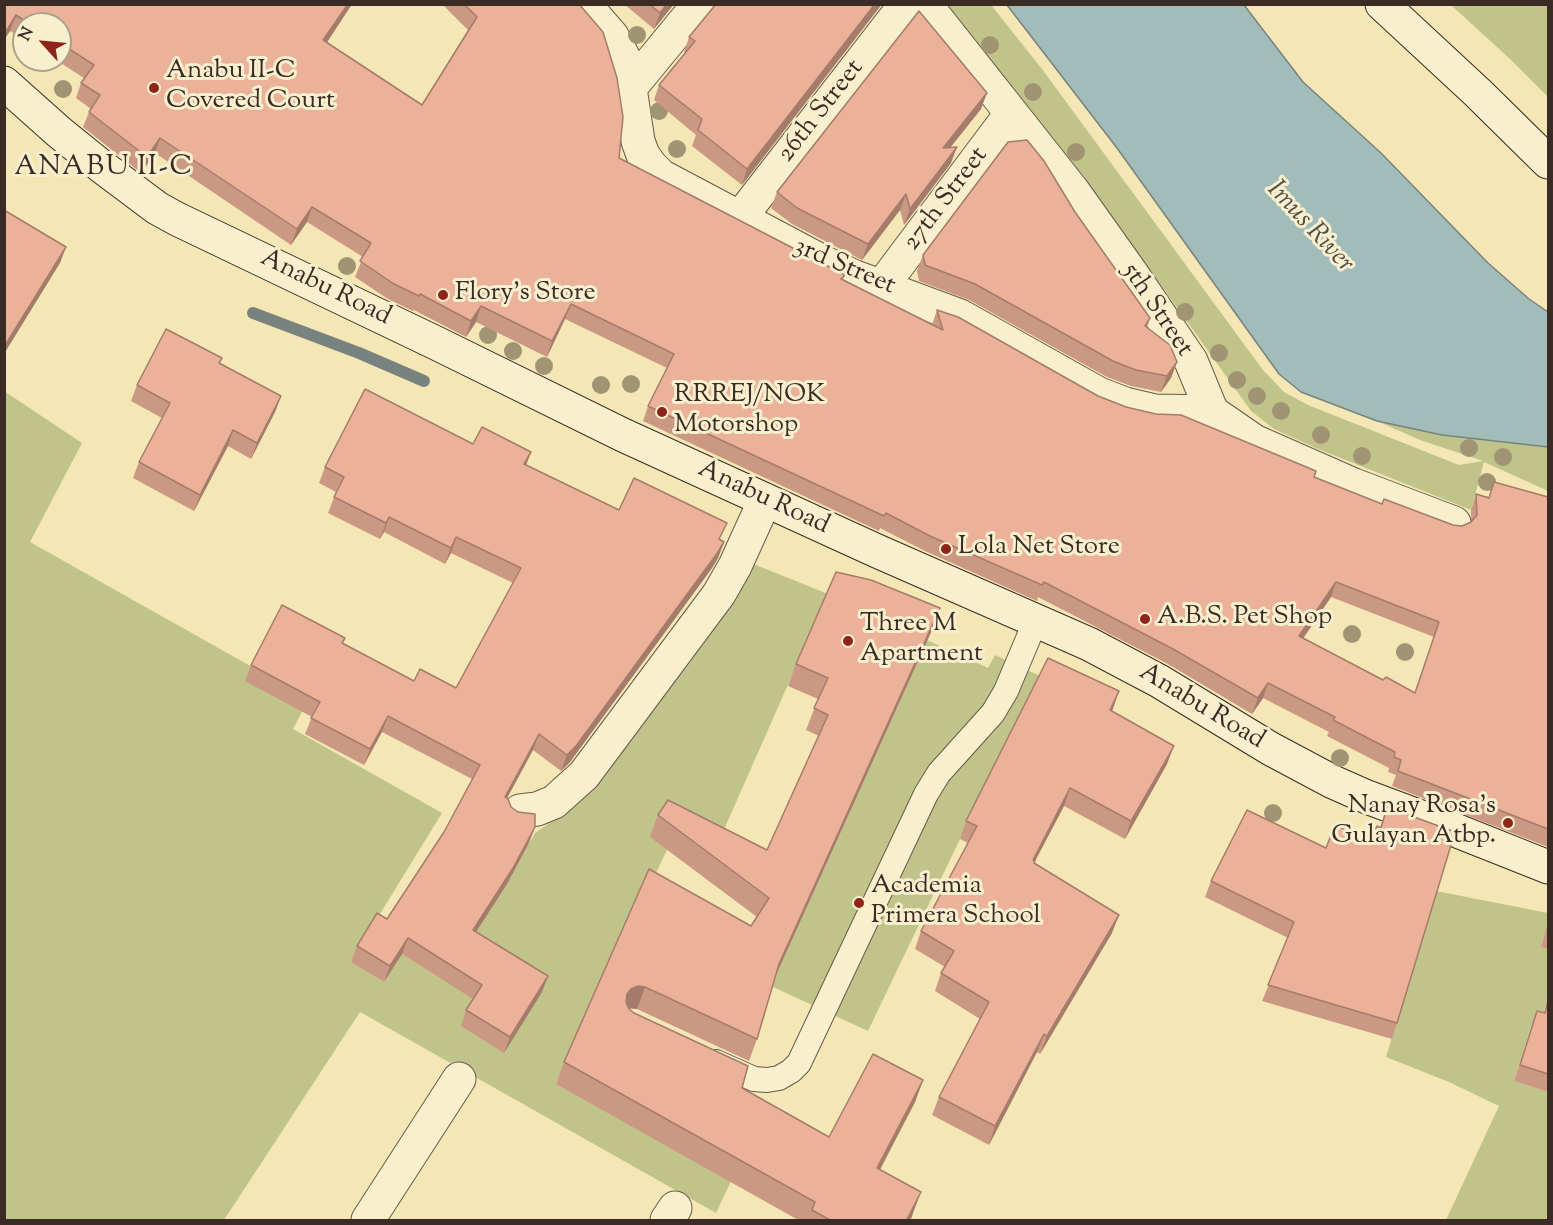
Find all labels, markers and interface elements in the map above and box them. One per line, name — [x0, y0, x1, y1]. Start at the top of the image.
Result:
north arrow — [12, 12, 72, 72]
text: N — [14, 24, 40, 45]
street label: 26th Street — [772, 54, 872, 170]
place label: Anabu II-C Covered Court — [166, 57, 335, 118]
marker: Anabu II-C Covered Court — [147, 81, 161, 95]
street label: 27th Street — [898, 142, 996, 258]
district label: ANABU II-C — [14, 152, 194, 186]
water label: Imus River — [1258, 175, 1360, 281]
street label: 3rd Street — [788, 233, 900, 303]
street label: Anabu Road — [255, 244, 395, 334]
street label: 5th Street — [1114, 258, 1198, 364]
place label: Flory's Store — [455, 279, 596, 311]
marker: Flory's Store — [436, 288, 450, 302]
place label: RRREJ/NOK Motorshop — [674, 381, 825, 442]
marker: RRREJ/NOK Motorshop — [655, 405, 669, 419]
street label: Anabu Road — [692, 455, 834, 543]
place label: Lola Net Store — [958, 533, 1120, 565]
marker: Lola Net Store — [939, 542, 953, 556]
place label: A.B.S. Pet Shop — [1157, 603, 1332, 635]
place label: Three M Apartment — [860, 610, 983, 672]
marker: A.B.S. Pet Shop — [1138, 612, 1152, 626]
marker: Three M Apartment — [841, 634, 855, 648]
street label: Anabu Road — [1132, 658, 1270, 758]
place label: Nanay Rosa's Gulayan Atbp. — [1331, 792, 1496, 854]
marker: Nanay Rosa's Gulayan Atbp. — [1501, 816, 1515, 830]
place label: Academia Primera School — [871, 872, 1041, 934]
marker: Academia Primera School — [852, 896, 866, 910]

